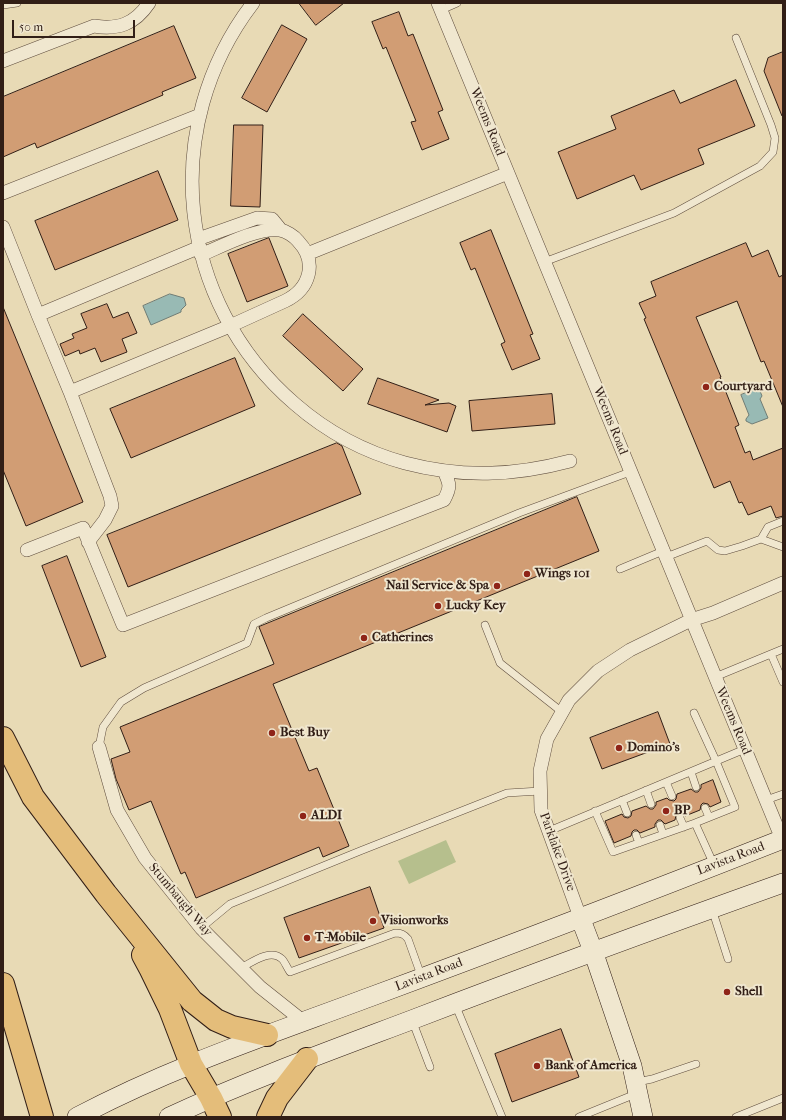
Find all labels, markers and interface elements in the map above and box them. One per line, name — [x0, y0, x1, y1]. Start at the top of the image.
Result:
scale bar — [14, 12, 137, 38]
text: 50 m — [19, 20, 43, 34]
street label: Weems Road — [466, 86, 508, 158]
place label: Courtyard — [714, 379, 772, 395]
marker: Courtyard — [701, 382, 711, 392]
street label: Weems Road — [589, 385, 631, 457]
place label: Wings 101 — [535, 566, 590, 582]
marker: Wings 101 — [522, 569, 532, 579]
place label: Nail Service & Spa — [386, 578, 489, 594]
marker: Nail Service & Spa — [492, 581, 502, 591]
place label: Lucky Key — [446, 598, 506, 614]
marker: Lucky Key — [433, 601, 443, 611]
place label: Catherines — [372, 630, 433, 646]
marker: Catherines — [359, 633, 369, 643]
street label: Weems Road — [712, 685, 754, 757]
place label: Best Buy — [280, 725, 330, 741]
marker: Best Buy — [267, 728, 277, 738]
place label: Domino's — [627, 740, 680, 756]
marker: Domino's — [614, 743, 624, 753]
place label: BP — [674, 803, 690, 819]
marker: BP — [661, 806, 671, 816]
place label: ALDI — [311, 808, 342, 824]
street label: Parklake Drive — [535, 810, 579, 894]
marker: ALDI — [298, 811, 308, 821]
street label: Lavista Road — [695, 839, 767, 879]
street label: Stumbaugh Way — [145, 860, 215, 940]
place label: Visionworks — [381, 913, 448, 929]
marker: Visionworks — [368, 916, 378, 926]
place label: T-Mobile — [315, 930, 366, 946]
marker: T-Mobile — [302, 933, 312, 943]
street label: Lavista Road — [393, 955, 465, 995]
place label: Shell — [735, 984, 763, 1000]
marker: Shell — [722, 987, 732, 997]
place label: Bank of America — [545, 1058, 637, 1074]
marker: Bank of America — [532, 1061, 542, 1071]

